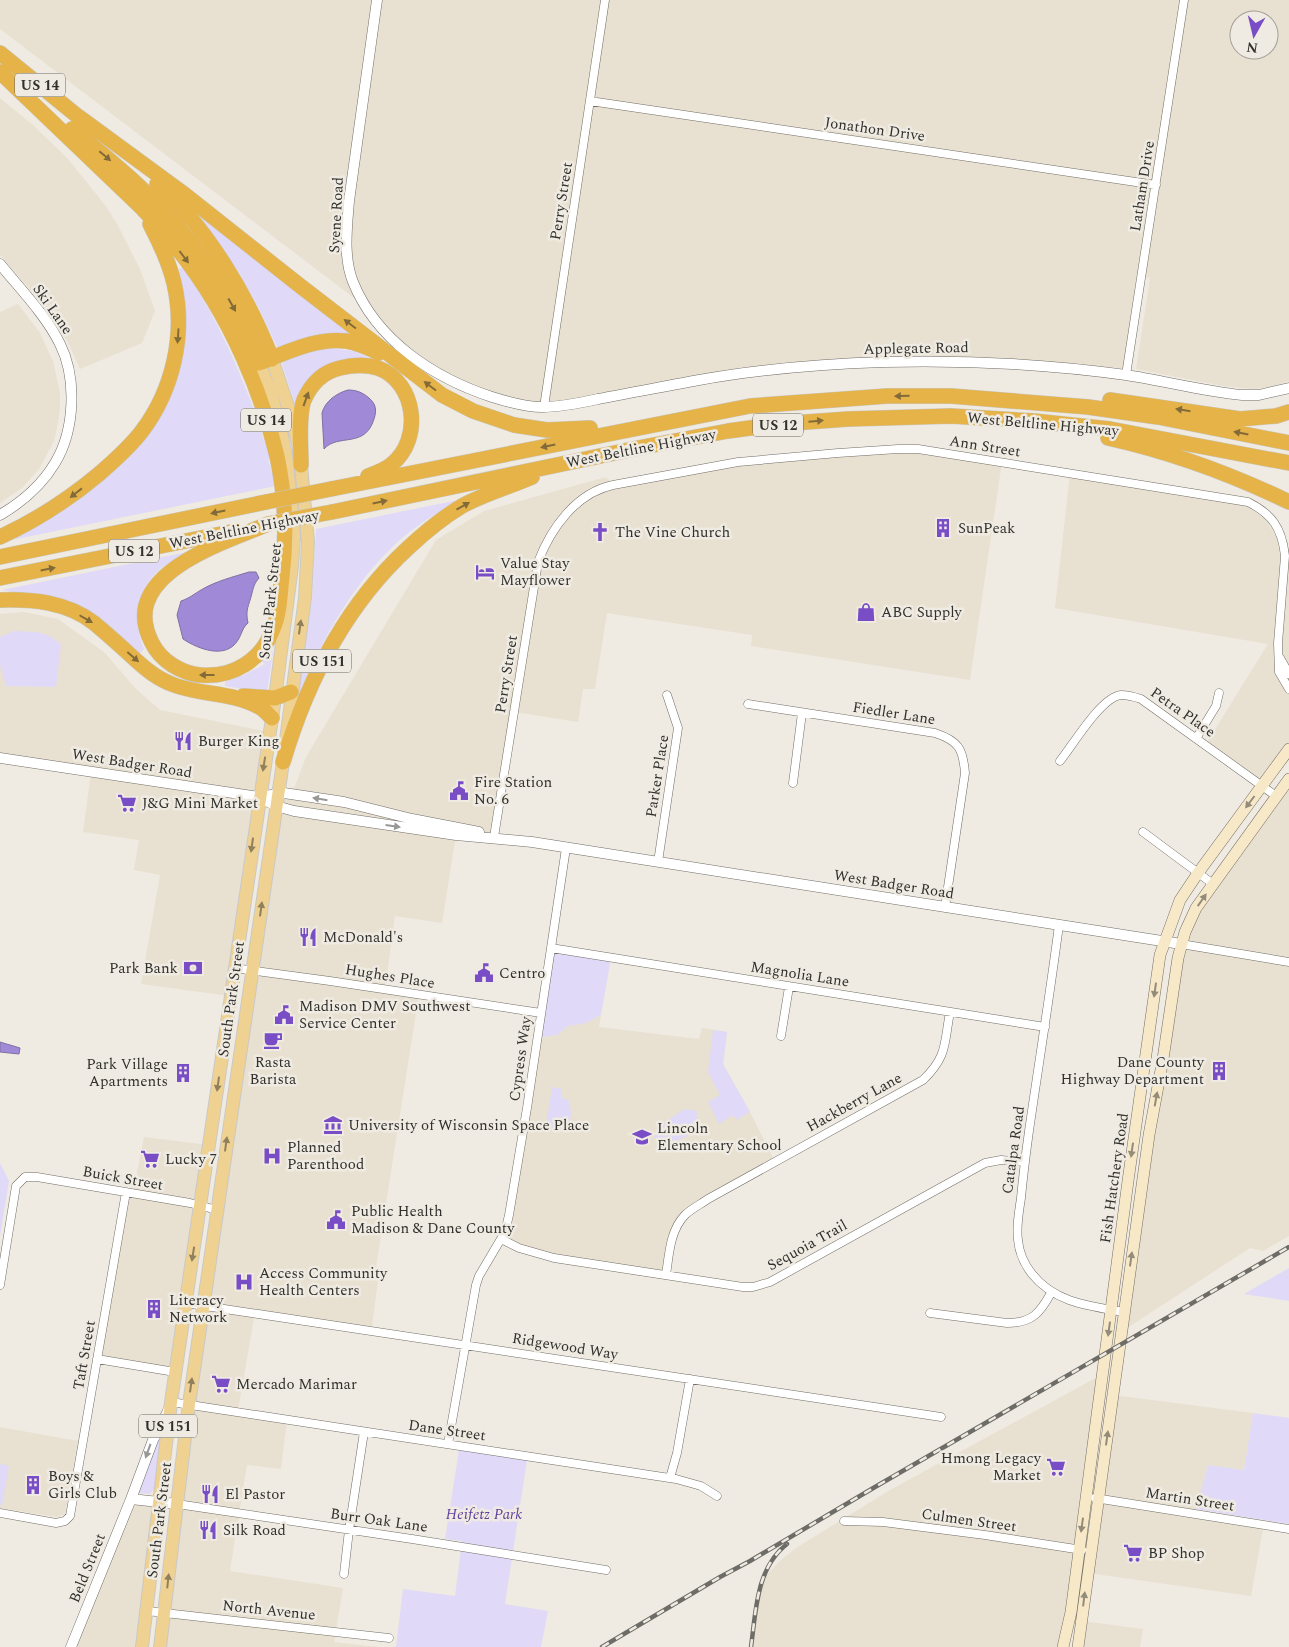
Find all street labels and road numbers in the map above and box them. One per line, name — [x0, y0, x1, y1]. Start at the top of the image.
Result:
road number: US 14 — [15, 74, 65, 96]
street label: Jonathon Drive — [823, 111, 927, 148]
street label: Latham Drive — [1124, 139, 1161, 233]
street label: Perry Street — [544, 160, 579, 242]
street label: Syene Road — [323, 176, 350, 254]
street label: Ski Lane — [27, 279, 78, 339]
street label: Applegate Road — [863, 336, 969, 361]
street label: West Beltline Highway — [966, 406, 1121, 443]
road number: US 14 — [241, 408, 291, 432]
road number: US 12 — [753, 414, 803, 436]
street label: West Beltline Highway — [564, 423, 719, 474]
street label: Ann Street — [948, 430, 1022, 463]
street label: West Beltline Highway — [167, 504, 322, 555]
road number: US 12 — [109, 540, 159, 562]
street label: South Park Street — [253, 542, 288, 660]
street label: Perry Street — [489, 633, 524, 715]
road number: US 151 — [293, 649, 351, 672]
street label: Petra Place — [1145, 681, 1220, 743]
street label: Fiedler Lane — [851, 696, 937, 731]
street label: Parker Place — [640, 733, 675, 819]
street label: West Badger Road — [70, 743, 194, 784]
street label: West Badger Road — [832, 864, 956, 905]
street label: South Park Street — [212, 940, 251, 1058]
street label: Magnolia Lane — [749, 955, 851, 994]
street label: Hughes Place — [343, 958, 436, 995]
street label: Cypress Way — [503, 1014, 538, 1103]
street label: Hackberry Lane — [802, 1067, 906, 1138]
street label: Catalpa Road — [996, 1105, 1031, 1196]
street label: Fish Hatchery Road — [1094, 1111, 1135, 1245]
street label: Buick Street — [81, 1160, 165, 1197]
street label: Sequoia Trail — [763, 1214, 851, 1277]
street label: Taft Street — [67, 1318, 102, 1392]
street label: Ridgewood Way — [510, 1327, 620, 1366]
road number: US 151 — [139, 1414, 197, 1438]
street label: Dane Street — [407, 1414, 487, 1447]
street label: South Park Street — [141, 1461, 178, 1579]
street label: Martin Street — [1144, 1481, 1236, 1518]
street label: Burr Oak Lane — [329, 1502, 429, 1539]
street label: Culmen Street — [920, 1502, 1018, 1539]
street label: Beld Street — [63, 1530, 112, 1606]
street label: North Avenue — [221, 1594, 317, 1627]

